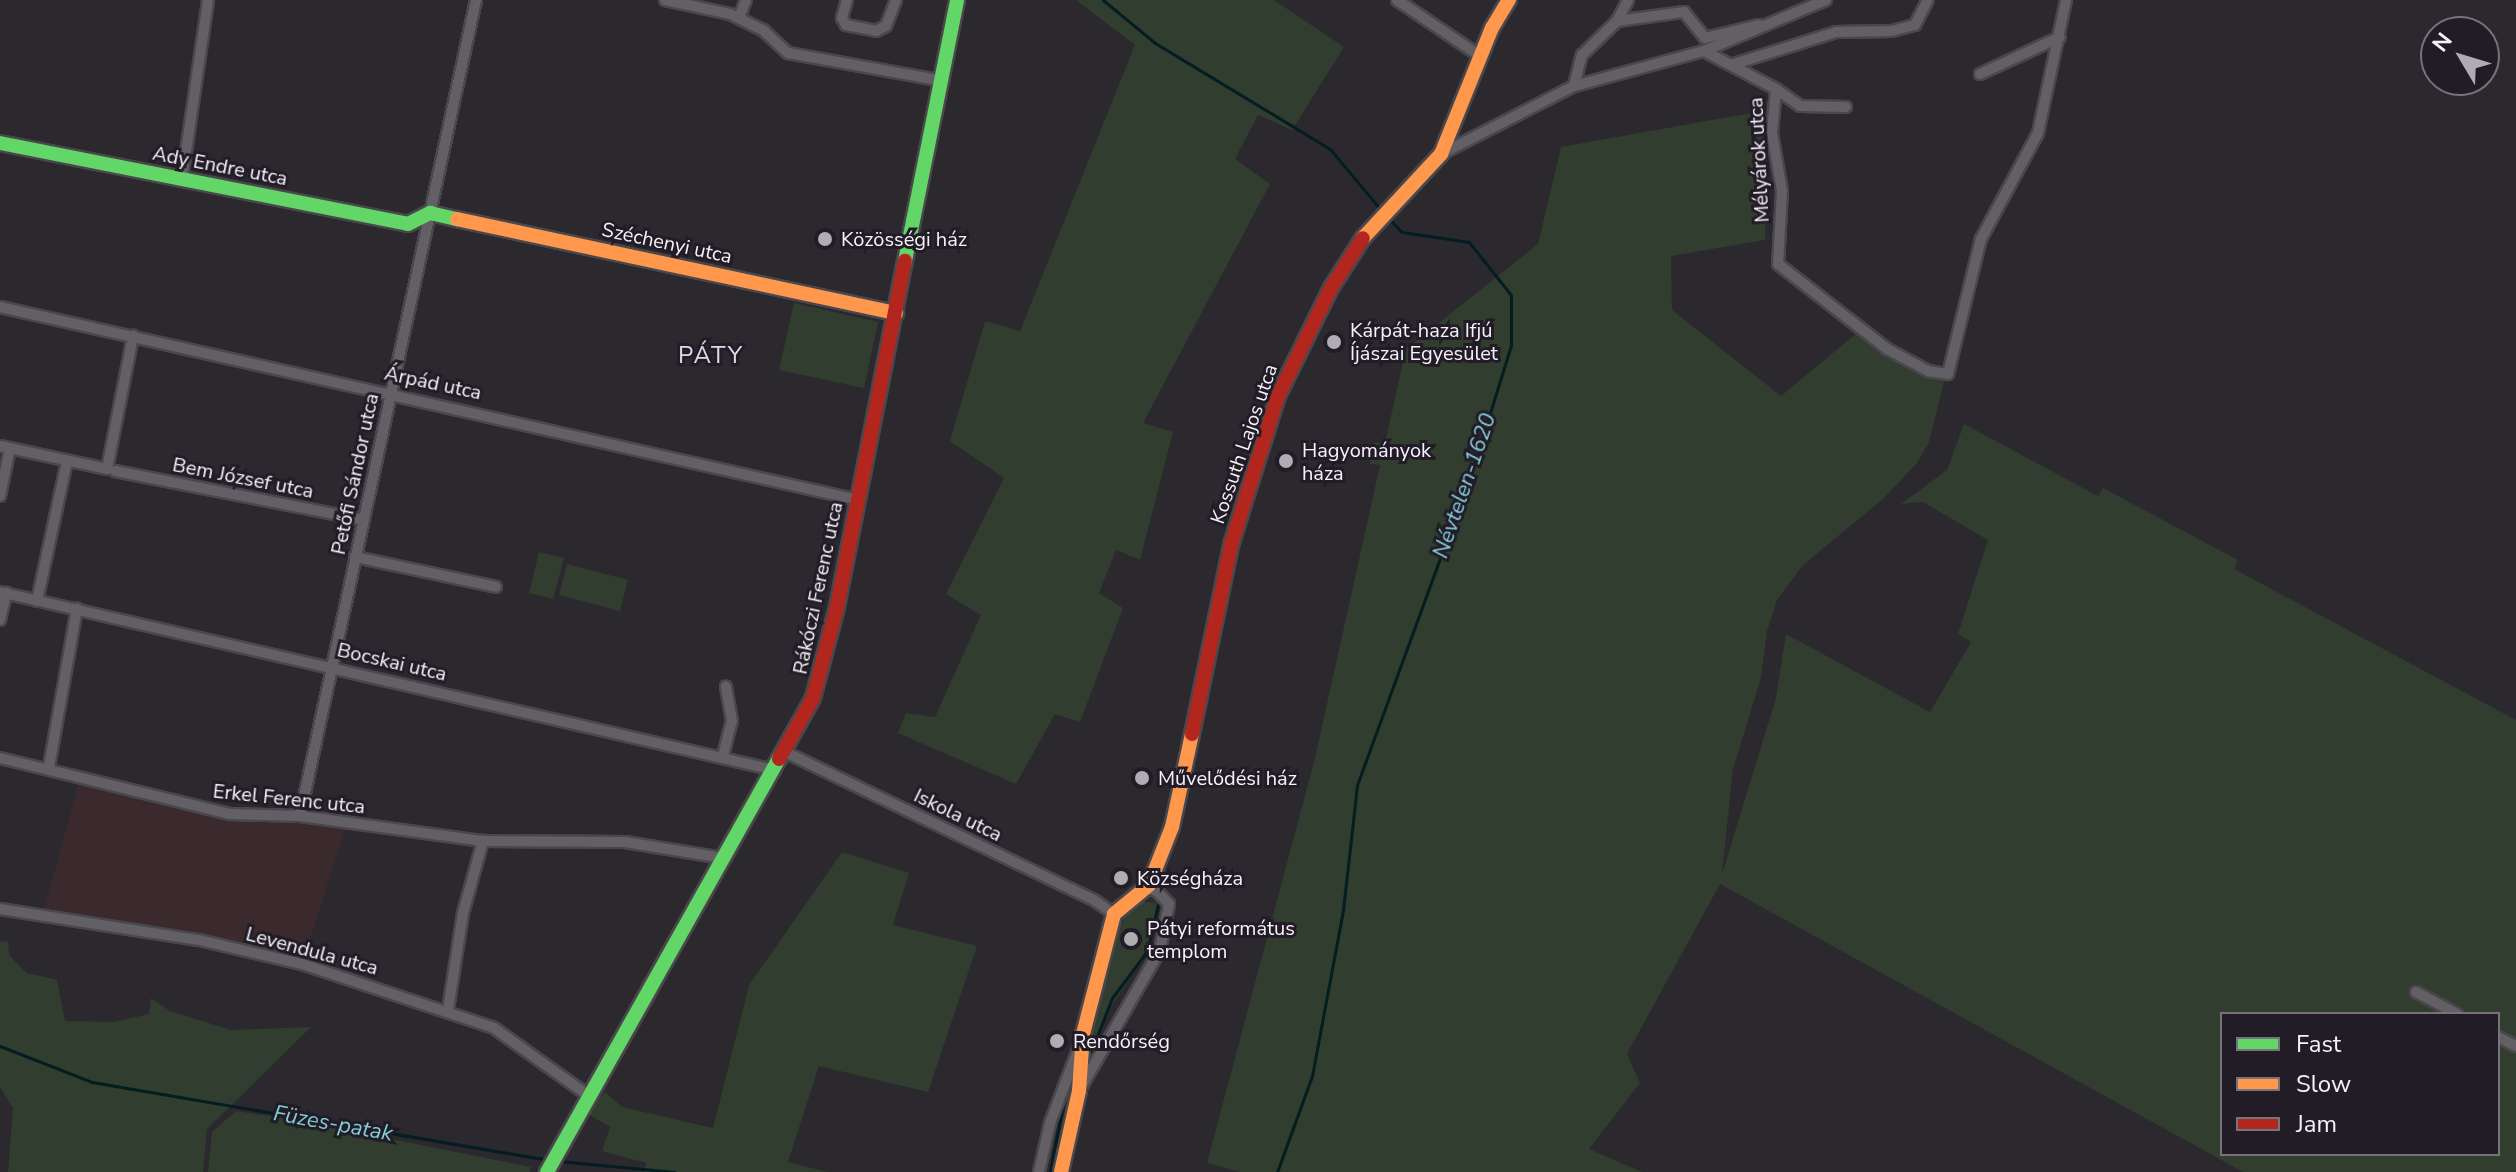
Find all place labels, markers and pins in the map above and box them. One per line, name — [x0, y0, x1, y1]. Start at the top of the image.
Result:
place label: Közösségi ház — [841, 227, 967, 251]
marker: Közösségi ház — [816, 230, 834, 248]
place label: Kárpát-haza Ifjú Íjászai Egyesület — [1350, 318, 1498, 365]
marker: Kárpát-haza Ifjú Íjászai Egyesület — [1325, 333, 1343, 351]
place label: Hagyományok háza — [1302, 438, 1431, 485]
marker: Hagyományok háza — [1277, 452, 1295, 470]
place label: Művelődési ház — [1158, 766, 1297, 790]
marker: Művelődési ház — [1133, 769, 1151, 787]
place label: Községháza — [1137, 866, 1243, 890]
marker: Községháza — [1112, 869, 1130, 887]
place label: Pátyi református templom — [1147, 916, 1295, 963]
marker: Pátyi református templom — [1122, 930, 1140, 948]
place label: Rendőrség — [1073, 1029, 1170, 1053]
marker: Rendőrség — [1048, 1032, 1066, 1050]

